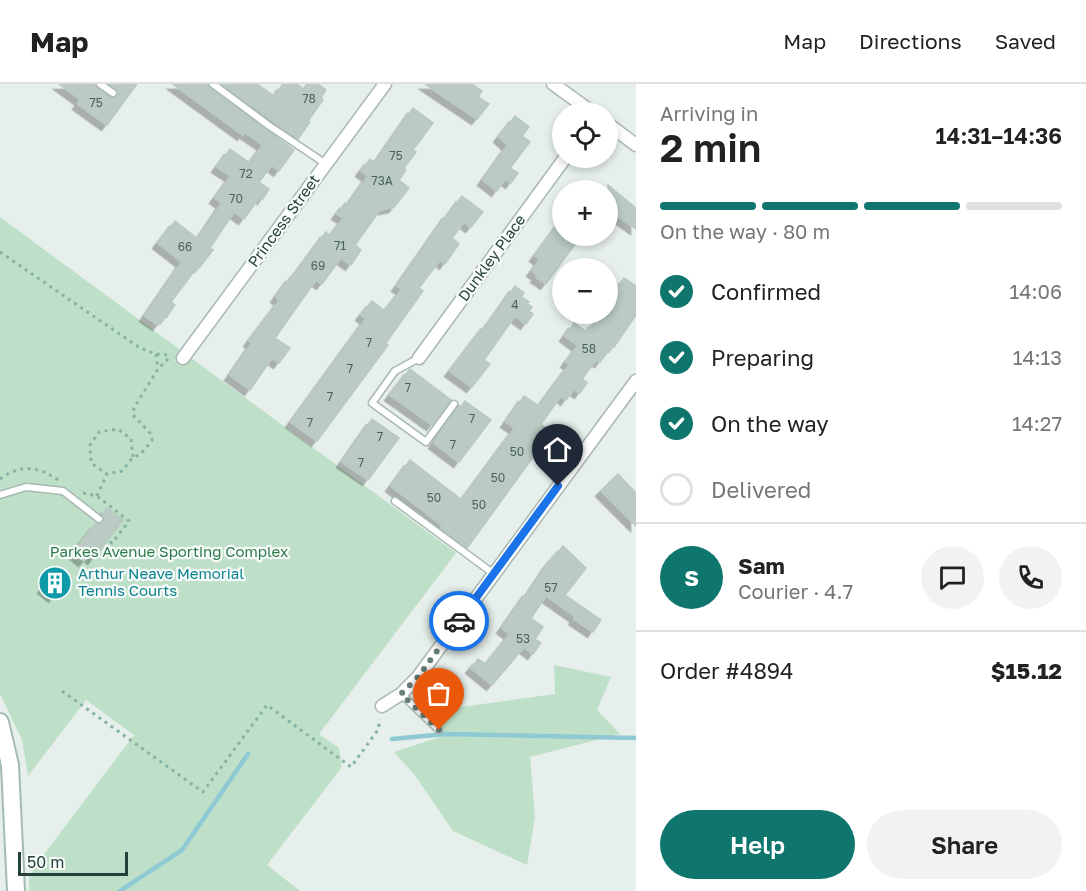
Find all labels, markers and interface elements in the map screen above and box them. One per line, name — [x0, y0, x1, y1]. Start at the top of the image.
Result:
text: Map — [30, 25, 88, 58]
text: Map — [783, 28, 826, 54]
text: Directions — [859, 28, 962, 54]
text: Saved — [995, 28, 1056, 54]
house number: 78 — [302, 91, 316, 106]
house number: 75 — [89, 95, 103, 110]
text: Arriving in — [660, 101, 758, 125]
map controls — [552, 102, 618, 324]
button: locate — [552, 102, 618, 168]
text: 14:31–14:36 — [935, 122, 1062, 149]
text: 2 min — [660, 124, 761, 171]
house number: 75 — [389, 148, 403, 163]
house number: 72 — [239, 166, 253, 181]
street label: Princess Street — [244, 171, 323, 270]
house number: 73A — [371, 173, 393, 188]
button: + — [552, 180, 618, 246]
house number: 70 — [229, 191, 243, 206]
street label: Dunkley Place — [454, 210, 529, 304]
text: On the way · 80 m — [660, 219, 830, 243]
house number: 71 — [334, 238, 346, 253]
house number: 66 — [178, 239, 192, 254]
house number: 69 — [311, 258, 325, 273]
button: − — [552, 258, 618, 324]
icon: check — [660, 275, 693, 308]
text: Confirmed — [711, 278, 821, 305]
text: 14:06 — [1010, 279, 1062, 303]
house number: 4 — [511, 297, 519, 312]
house number: 7 — [366, 335, 372, 350]
house number: 58 — [582, 341, 596, 356]
icon: check — [660, 341, 693, 374]
text: Preparing — [711, 344, 814, 371]
text: 14:13 — [1013, 345, 1062, 369]
house number: 7 — [347, 361, 353, 376]
house number: 7 — [405, 380, 411, 395]
house number: 7 — [327, 389, 333, 404]
icon: check — [660, 407, 693, 440]
text: On the way — [711, 410, 829, 437]
house number: 7 — [469, 411, 475, 426]
text: 14:27 — [1012, 411, 1062, 435]
house number: 7 — [307, 415, 313, 430]
pin — [532, 424, 583, 486]
house number: 7 — [377, 429, 383, 444]
icon: home — [541, 433, 574, 466]
house number: 7 — [450, 437, 456, 452]
house number: 50 — [510, 444, 524, 459]
house number: 7 — [358, 455, 364, 470]
house number: 50 — [491, 470, 505, 485]
text: Delivered — [711, 476, 811, 503]
house number: 50 — [427, 490, 441, 505]
house number: 50 — [472, 497, 486, 512]
park label: Parkes Avenue Sporting Complex — [50, 542, 288, 560]
button: chat — [921, 546, 984, 609]
button: phone — [999, 546, 1062, 609]
text: Sam — [738, 552, 785, 579]
place label: Arthur Neave Memorial Tennis Courts — [78, 564, 244, 599]
text: S — [684, 564, 699, 591]
building icon: Arthur Neave Memorial Tennis Courts — [37, 565, 73, 601]
text: Courier · 4.7 — [738, 579, 853, 603]
house number: 57 — [544, 580, 558, 595]
courier — [429, 591, 489, 651]
icon: car — [443, 605, 476, 638]
house number: 53 — [516, 631, 530, 646]
text: Order #4894 — [660, 657, 794, 684]
text: $15.12 — [991, 657, 1062, 684]
pin — [413, 668, 464, 730]
icon: bag — [422, 677, 455, 710]
button: Help — [660, 810, 855, 879]
button: Share — [867, 810, 1062, 879]
scale bar — [18, 849, 128, 876]
text: 50 m — [27, 852, 64, 872]

